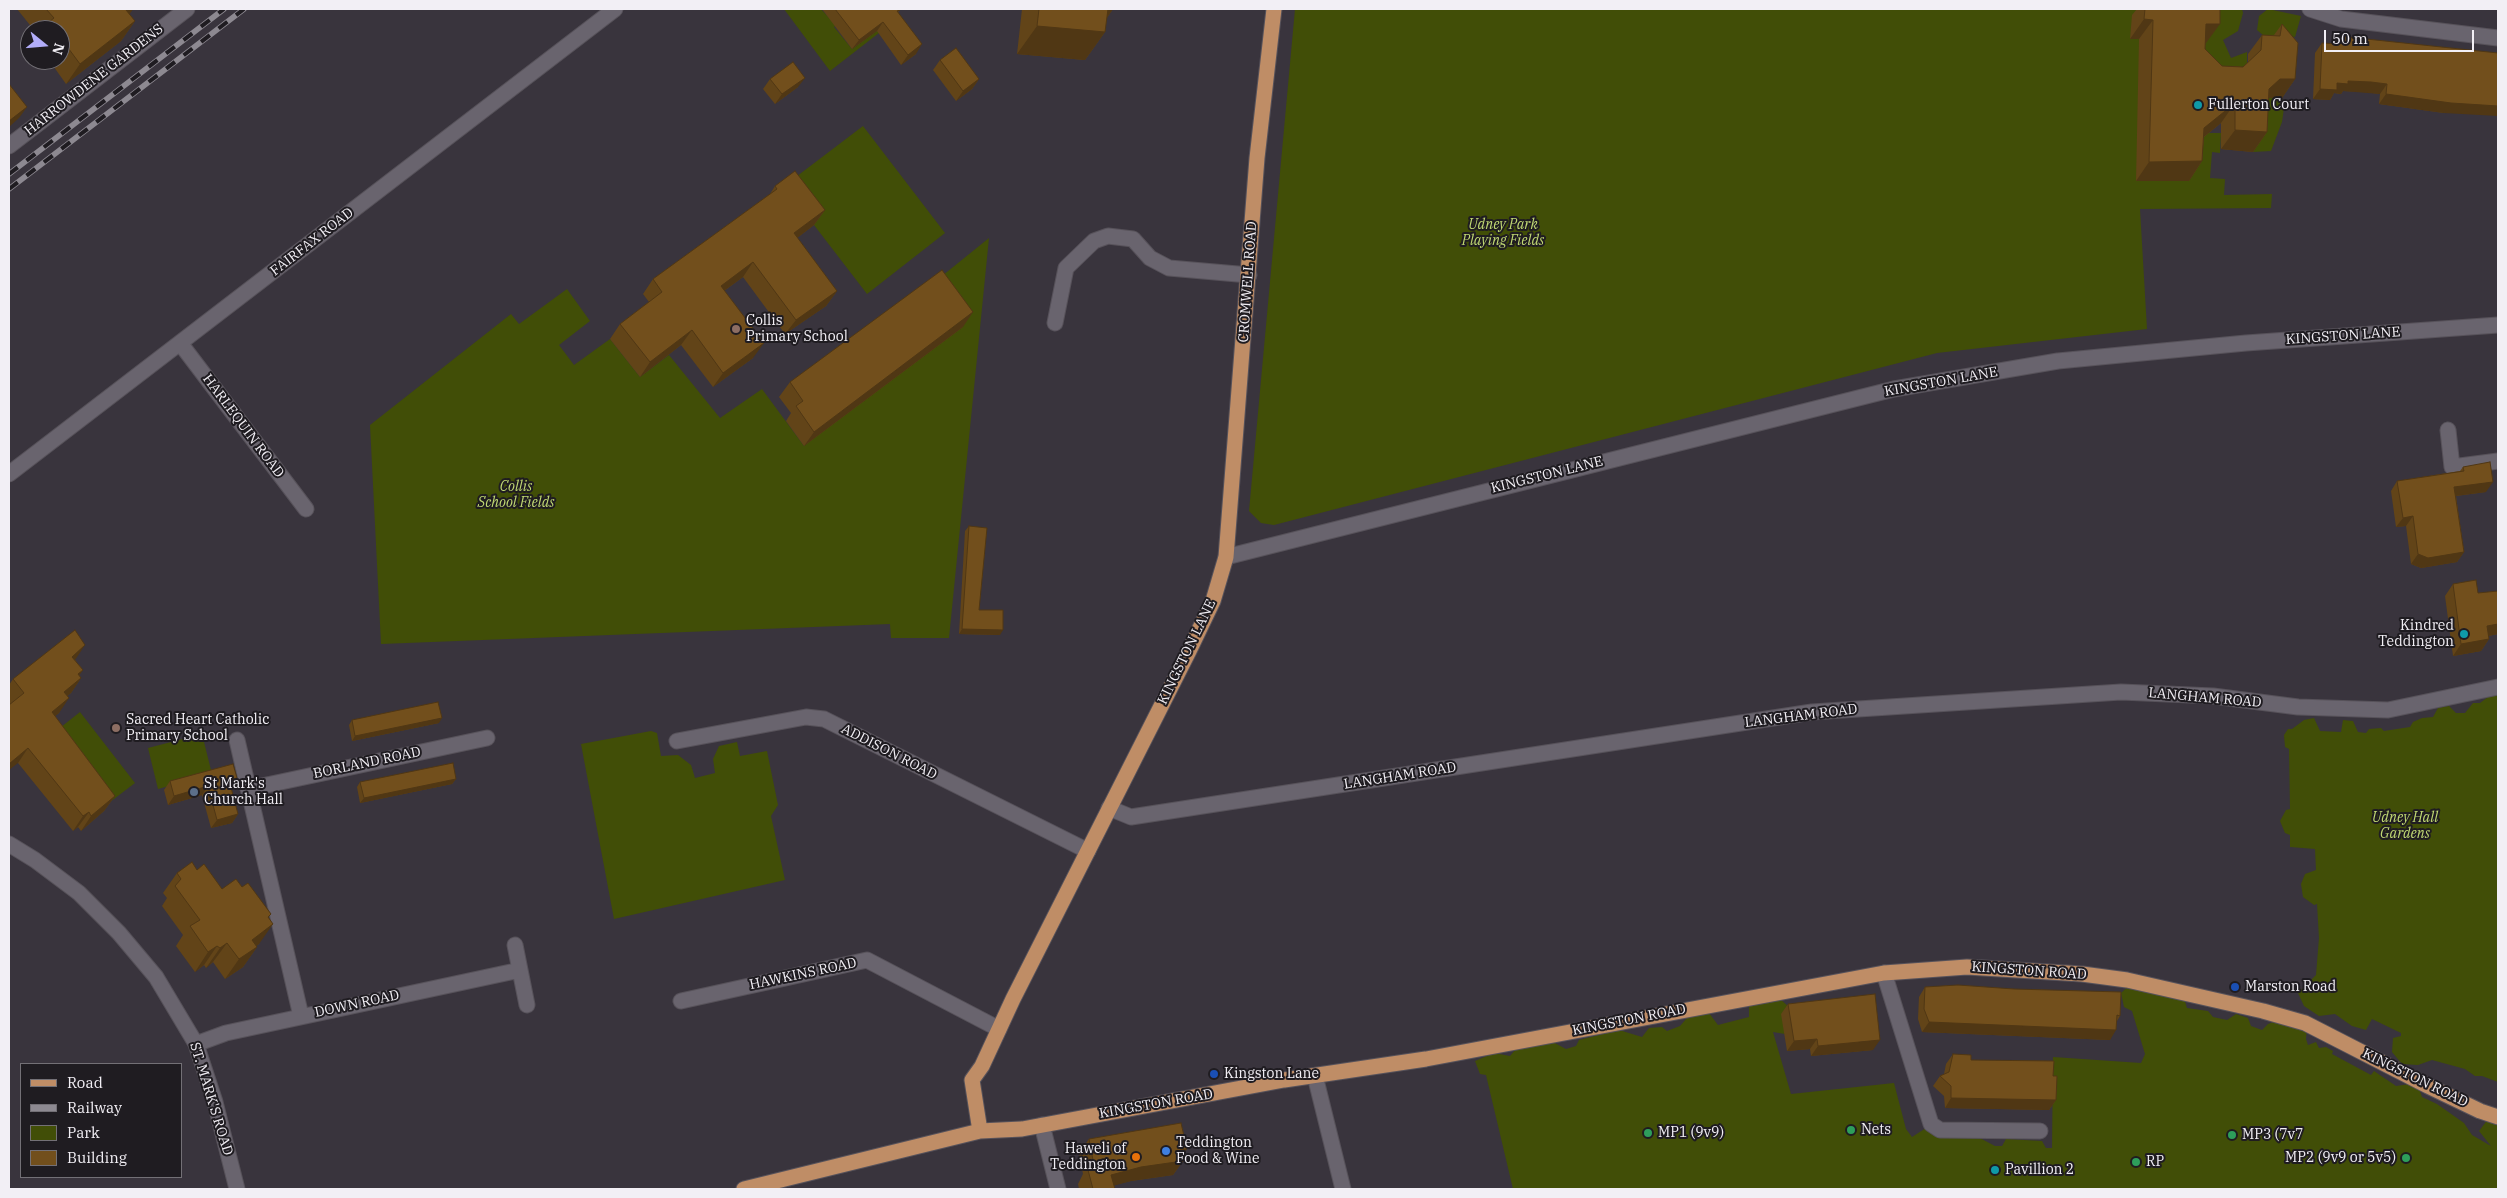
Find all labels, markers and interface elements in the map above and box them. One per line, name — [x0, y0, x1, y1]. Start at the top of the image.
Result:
north arrow — [20, 20, 70, 70]
scale bar — [2327, 20, 2477, 52]
street label: HARROWDENE GARDENS — [21, 21, 167, 139]
text: 50 m — [2332, 29, 2368, 48]
place label: Fullerton Court — [2208, 97, 2309, 113]
marker: Fullerton Court — [2192, 99, 2204, 111]
street label: FAIRFAX ROAD — [267, 204, 357, 280]
park label: Udney Park Playing Fields — [1462, 217, 1544, 250]
street label: CROMWELL ROAD — [1235, 221, 1261, 343]
place label: Collis Primary School — [746, 313, 848, 346]
marker: Collis Primary School — [730, 323, 742, 335]
street label: KINGSTON LANE — [2285, 324, 2401, 348]
street label: KINGSTON LANE — [1883, 364, 1999, 400]
street label: HARLEQUIN ROAD — [199, 371, 287, 481]
street label: KINGSTON LANE — [1489, 453, 1605, 497]
park label: Collis School Fields — [478, 479, 554, 512]
street label: KINGSTON LANE — [1154, 597, 1220, 707]
place label: Kindred Teddington — [2378, 618, 2454, 650]
marker: Kindred Teddington — [2458, 628, 2470, 640]
street label: LANGHAM ROAD — [2148, 685, 2262, 711]
street label: LANGHAM ROAD — [1744, 701, 1858, 731]
place label: Sacred Heart Catholic Primary School — [126, 712, 269, 744]
street label: ADDISON ROAD — [838, 721, 940, 783]
marker: Sacred Heart Catholic Primary School — [110, 722, 122, 734]
street label: BORLAND ROAD — [312, 743, 422, 783]
street label: LANGHAM ROAD — [1343, 759, 1457, 793]
place label: St Mark's Church Hall — [204, 776, 283, 809]
marker: St Mark's Church Hall — [188, 786, 200, 798]
park label: Udney Hall Gardens — [2372, 810, 2438, 842]
street label: HAWKINS ROAD — [748, 954, 858, 994]
street label: KINGSTON ROAD — [1971, 959, 2087, 983]
place label: Marston Road — [2245, 979, 2336, 995]
marker: Marston Road — [2229, 981, 2241, 993]
street label: DOWN ROAD — [313, 987, 401, 1021]
street label: KINGSTON ROAD — [1571, 1001, 1687, 1039]
street label: ST. MARK'S ROAD — [186, 1040, 236, 1158]
street label: KINGSTON ROAD — [2359, 1045, 2471, 1111]
legend — [20, 1063, 182, 1178]
place label: Kingston Lane — [1224, 1066, 1319, 1082]
marker: Kingston Lane — [1208, 1068, 1220, 1080]
text: Road — [67, 1073, 103, 1092]
street label: KINGSTON ROAD — [1098, 1086, 1214, 1122]
text: Railway — [67, 1098, 122, 1117]
place label: Nets — [1861, 1122, 1891, 1138]
text: Park — [67, 1123, 100, 1142]
marker: Nets — [1845, 1124, 1857, 1136]
place label: MP1 (9v9) — [1658, 1125, 1724, 1141]
marker: MP1 (9v9) — [1642, 1127, 1654, 1139]
place label: MP3 (7v7 — [2242, 1127, 2303, 1143]
marker: MP3 (7v7 — [2226, 1129, 2238, 1141]
place label: Teddington Food & Wine — [1176, 1135, 1259, 1168]
place label: Haweli of Teddington — [1050, 1141, 1126, 1174]
marker: Teddington Food & Wine — [1160, 1145, 1172, 1157]
text: Building — [67, 1148, 127, 1167]
place label: MP2 (9v9 or 5v5) — [2285, 1150, 2396, 1166]
marker: Haweli of Teddington — [1130, 1151, 1142, 1163]
marker: MP2 (9v9 or 5v5) — [2400, 1152, 2412, 1164]
place label: RP — [2146, 1154, 2164, 1170]
marker: RP — [2130, 1156, 2142, 1168]
place label: Pavillion 2 — [2005, 1162, 2074, 1178]
marker: Pavillion 2 — [1989, 1164, 2001, 1176]

